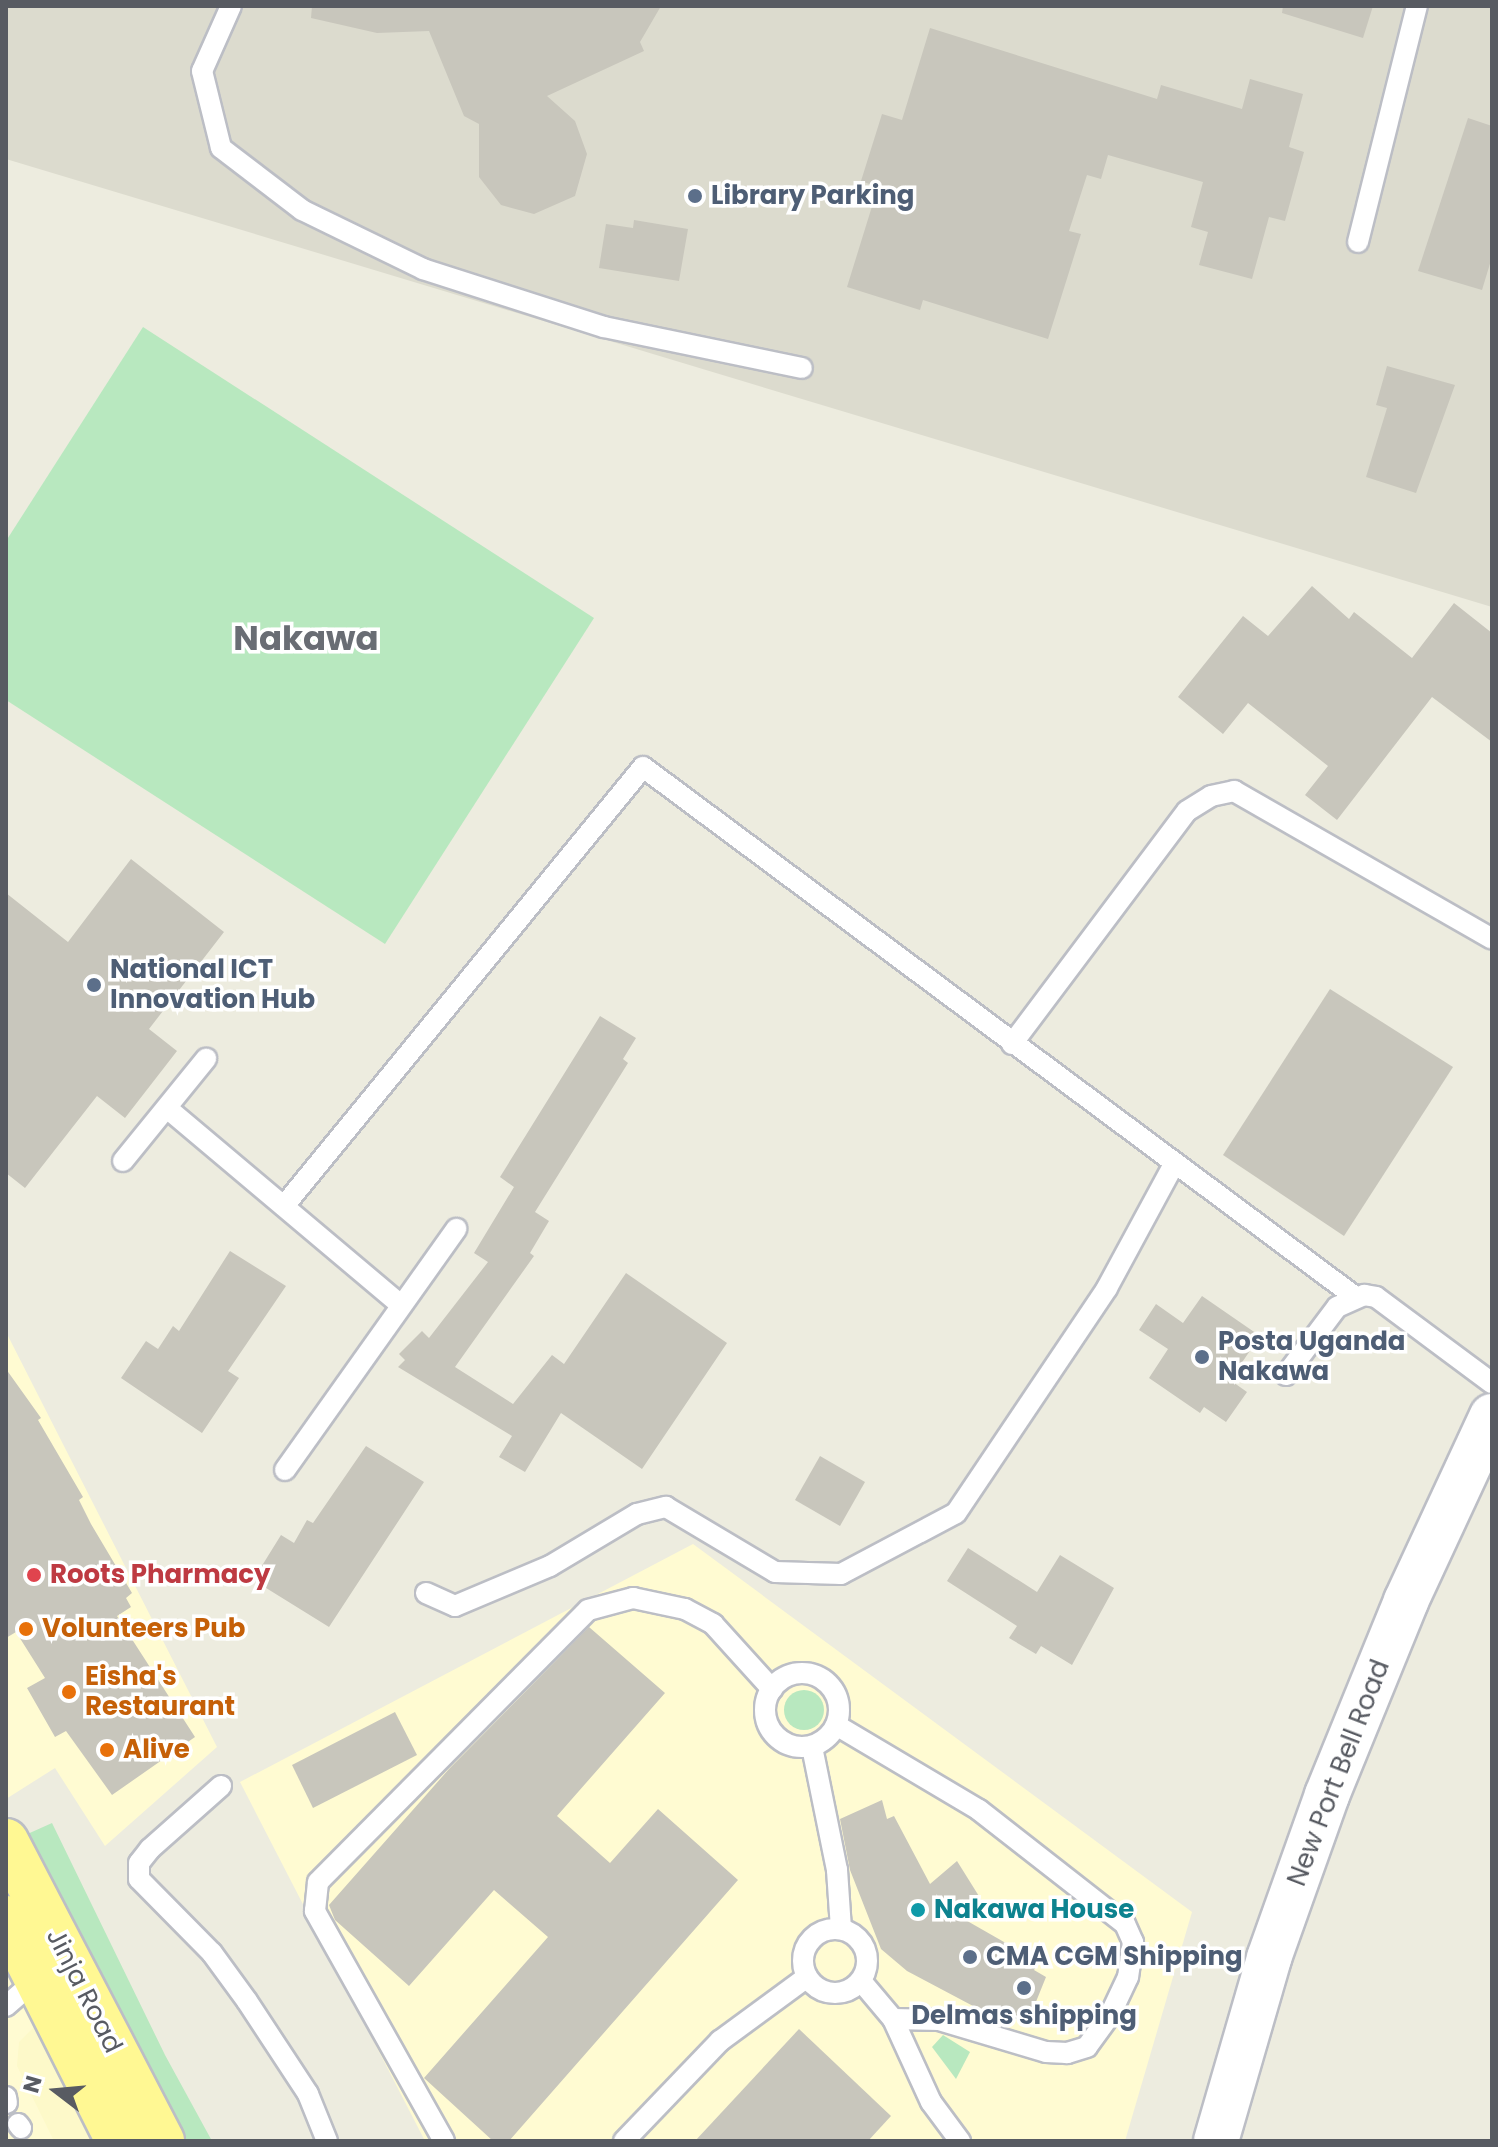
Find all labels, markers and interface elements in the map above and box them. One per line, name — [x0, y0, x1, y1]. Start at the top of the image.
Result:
place label: Library Parking — [711, 180, 915, 212]
marker: Library Parking — [686, 187, 704, 205]
district label: Nakawa — [233, 619, 379, 659]
place label: National ICT Innovation Hub — [110, 954, 315, 1016]
marker: National ICT Innovation Hub — [85, 976, 103, 994]
place label: Posta Uganda Nakawa — [1218, 1326, 1405, 1388]
marker: Posta Uganda Nakawa — [1193, 1348, 1211, 1366]
place label: Roots Pharmacy — [50, 1559, 271, 1591]
marker: Roots Pharmacy — [25, 1566, 43, 1584]
place label: Volunteers Pub — [42, 1613, 245, 1645]
marker: Volunteers Pub — [17, 1620, 35, 1638]
street label: New Port Bell Road — [1281, 1655, 1397, 1891]
place label: Eisha's Restaurant — [85, 1661, 235, 1722]
marker: Eisha's Restaurant — [60, 1683, 78, 1701]
place label: Alive — [123, 1734, 190, 1766]
marker: Alive — [98, 1741, 116, 1759]
place label: Nakawa House — [934, 1894, 1134, 1926]
marker: Nakawa House — [909, 1901, 927, 1919]
street label: Jinja Road — [39, 1924, 129, 2058]
place label: CMA CGM Shipping — [986, 1941, 1243, 1973]
marker: CMA CGM Shipping — [961, 1948, 979, 1966]
marker: Delmas shipping — [1015, 1979, 1033, 1997]
place label: Delmas shipping — [911, 2000, 1137, 2032]
north arrow — [16, 2051, 96, 2131]
text: N — [15, 2072, 50, 2096]

